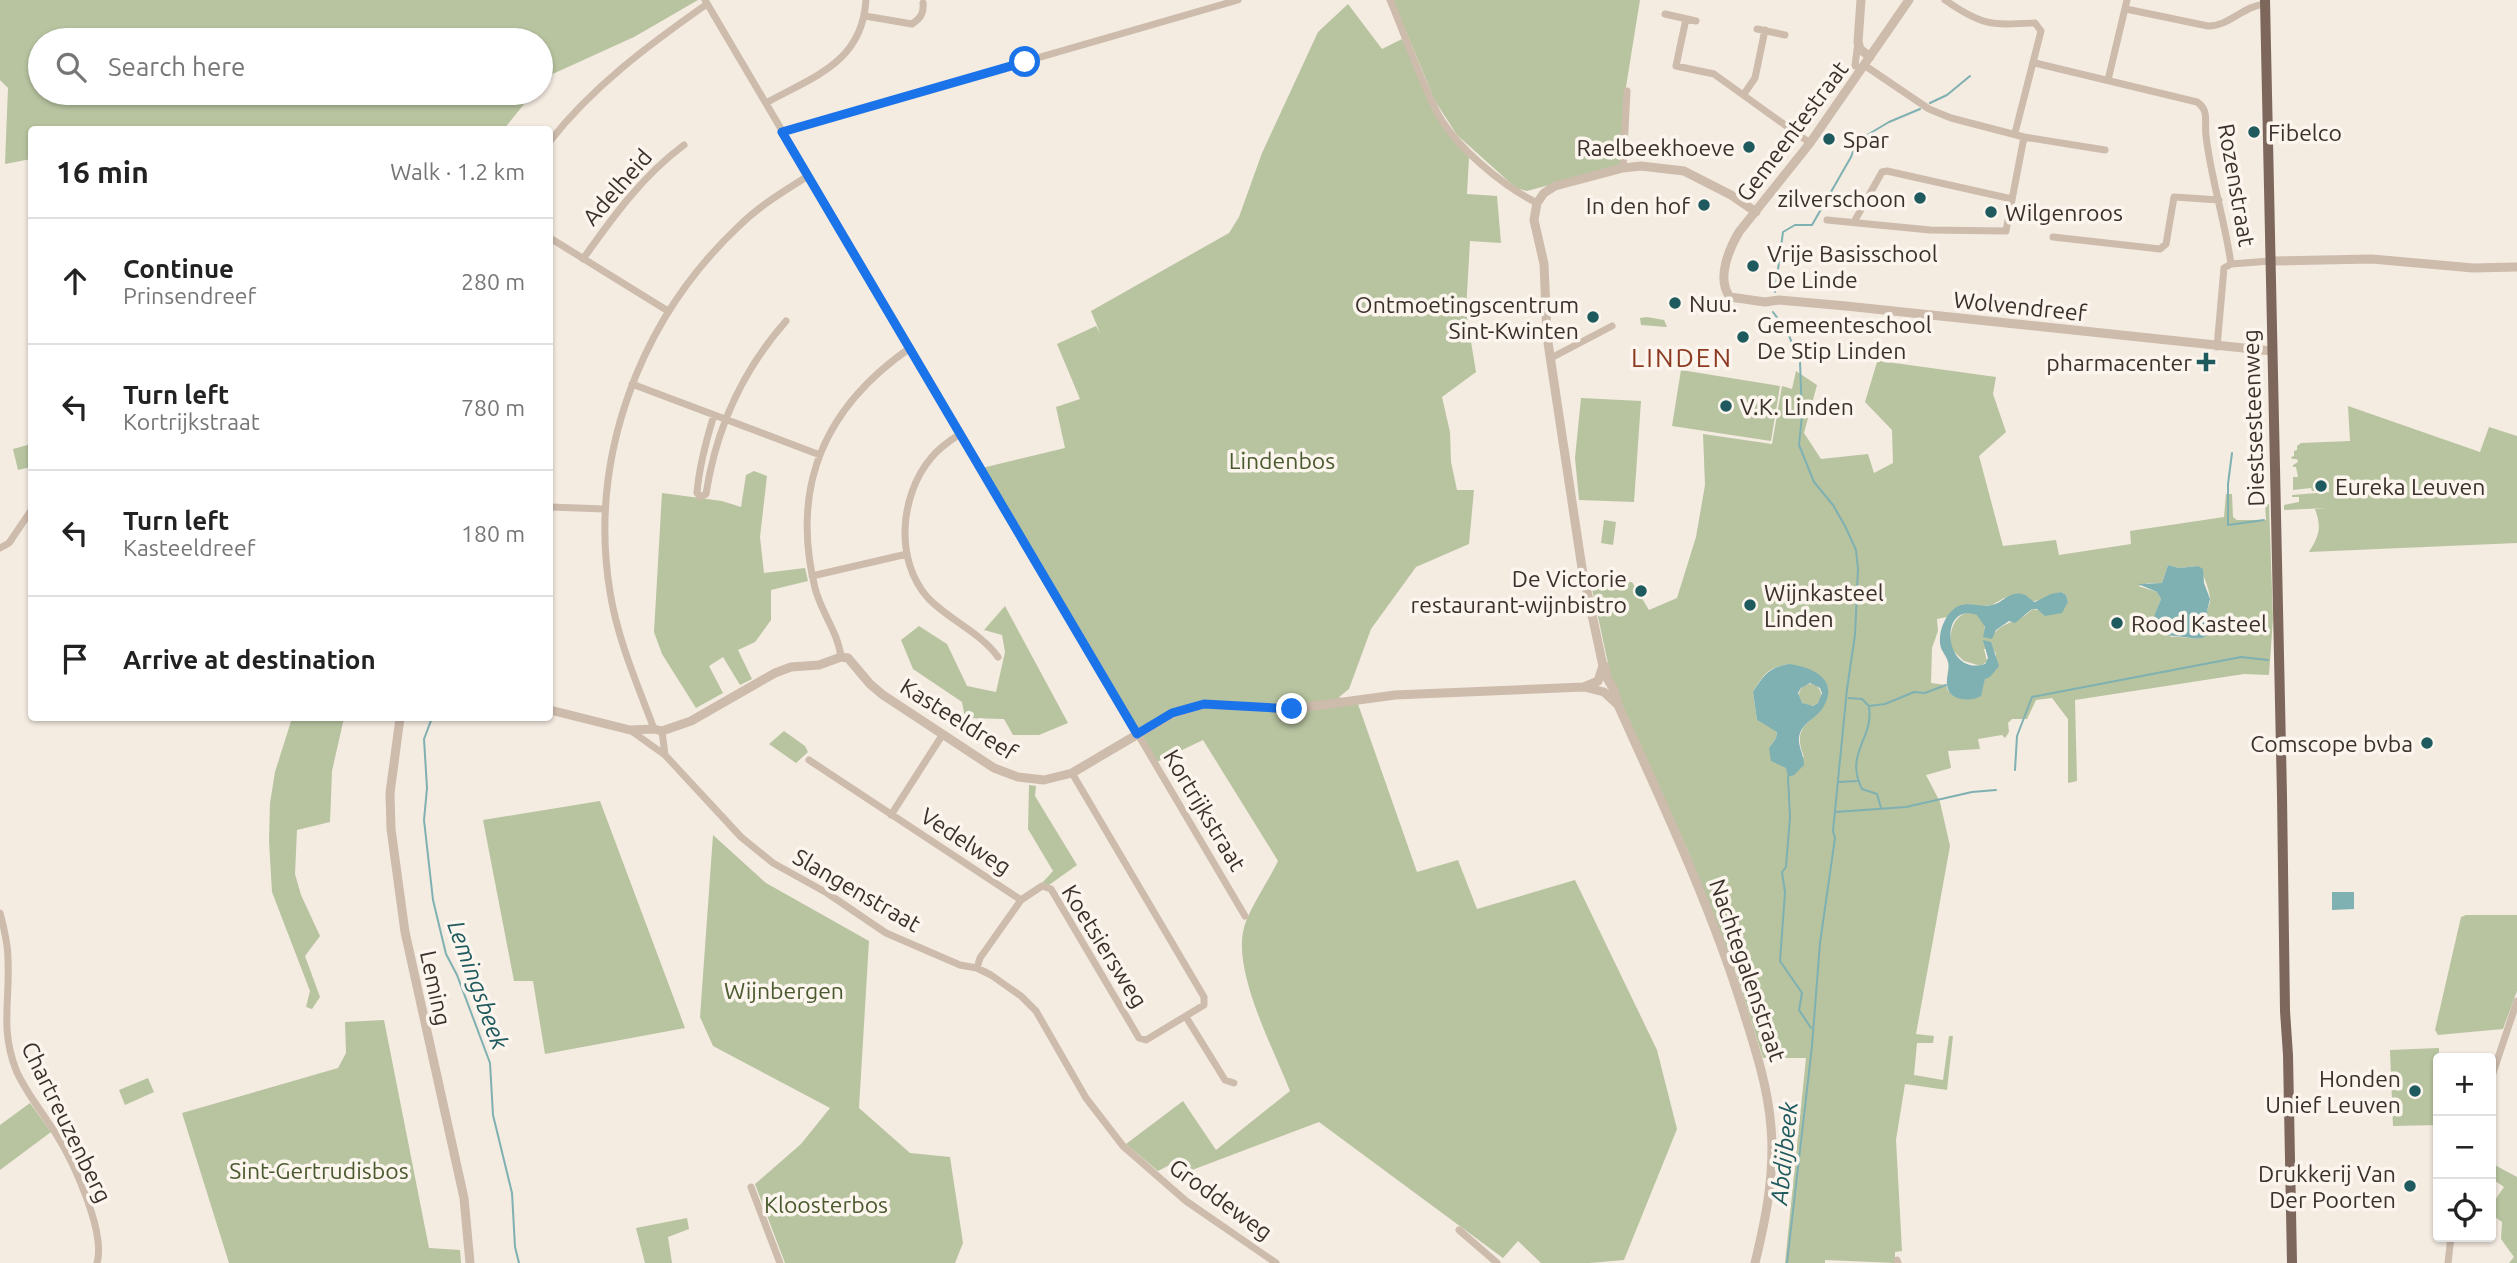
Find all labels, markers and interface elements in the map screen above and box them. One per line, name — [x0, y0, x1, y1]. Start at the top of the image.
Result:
search box — [28, 28, 553, 105]
route start — [1009, 46, 1040, 77]
icon: search — [52, 48, 90, 86]
text: Search here — [108, 52, 245, 81]
street label: Gemeentestraat — [1731, 56, 1853, 206]
place label: Fibelco — [2268, 120, 2342, 145]
street label: Rozenstraat — [2214, 122, 2260, 248]
marker: Fibelco — [2246, 124, 2262, 140]
place label: Spar — [1843, 127, 1889, 152]
marker: Spar — [1821, 131, 1837, 147]
place label: Raelbeekhoeve — [1577, 135, 1735, 160]
marker: Raelbeekhoeve — [1741, 139, 1757, 155]
street label: Adelheid — [577, 144, 657, 230]
text: 16 min — [56, 155, 149, 189]
text: Walk · 1.2 km — [390, 159, 525, 184]
place label: zilverschoon — [1777, 186, 1906, 211]
marker: zilverschoon — [1912, 190, 1928, 206]
place label: In den hof — [1586, 193, 1690, 218]
marker: In den hof — [1696, 197, 1712, 213]
place label: Wilgenroos — [2005, 200, 2123, 225]
marker: Wilgenroos — [1983, 204, 1999, 220]
place label: Vrije Basisschool De Linde — [1767, 241, 1938, 292]
text: Continue — [123, 254, 234, 283]
marker: Vrije Basisschool De Linde — [1745, 258, 1761, 274]
icon: ahead — [56, 262, 94, 300]
text: 280 m — [461, 269, 525, 294]
text: Prinsendreef — [123, 283, 256, 308]
street label: Wolvendreef — [1952, 287, 2088, 325]
place label: Nuu. — [1689, 291, 1737, 316]
place label: Ontmoetingscentrum Sint-Kwinten — [1355, 292, 1579, 343]
marker: Nuu. — [1667, 295, 1683, 311]
marker: Ontmoetingscentrum Sint-Kwinten — [1585, 309, 1601, 325]
place label: Gemeenteschool De Stip Linden — [1757, 312, 1932, 363]
marker: Gemeenteschool De Stip Linden — [1735, 329, 1751, 345]
street label: Diestsesteenweg — [2237, 329, 2269, 507]
district label: LINDEN — [1631, 343, 1733, 372]
place label: pharmacenter — [2046, 350, 2192, 375]
marker: pharmacenter — [2198, 354, 2214, 370]
text: Turn left — [123, 380, 229, 409]
icon: left — [56, 388, 94, 426]
place label: V.K. Linden — [1740, 394, 1854, 419]
text: 780 m — [461, 395, 525, 420]
marker: V.K. Linden — [1718, 398, 1734, 414]
text: Kortrijkstraat — [123, 409, 260, 434]
park label: Lindenbos — [1229, 448, 1335, 473]
place label: Eureka Leuven — [2335, 474, 2485, 499]
marker: Eureka Leuven — [2313, 478, 2329, 494]
text: Turn left — [123, 506, 229, 535]
icon: left — [56, 514, 94, 552]
text: 180 m — [461, 521, 525, 546]
text: Kasteeldreef — [123, 535, 256, 560]
place label: De Victorie restaurant-wijnbistro — [1411, 566, 1627, 617]
place label: Wijnkasteel Linden — [1764, 580, 1884, 631]
marker: De Victorie restaurant-wijnbistro — [1633, 583, 1649, 599]
marker: Wijnkasteel Linden — [1742, 597, 1758, 613]
place label: Rood Kasteel — [2131, 611, 2267, 636]
marker: Rood Kasteel — [2109, 615, 2125, 631]
icon: arrive — [56, 640, 94, 678]
text: Arrive at destination — [123, 645, 376, 674]
street label: Kasteeldreef — [896, 673, 1022, 765]
route end — [1276, 693, 1307, 724]
place label: Comscope bvba — [2250, 731, 2413, 756]
marker: Comscope bvba — [2419, 735, 2435, 751]
street label: Kortrijkstraat — [1159, 745, 1251, 875]
street label: Vedelweg — [916, 803, 1016, 879]
street label: Slangenstraat — [789, 844, 925, 936]
street label: Nachtegalenstraat — [1705, 876, 1791, 1064]
street label: Koetsiersweg — [1057, 880, 1153, 1012]
water label: Lemingsbeek — [442, 917, 514, 1054]
street label: Leming — [416, 948, 456, 1028]
park label: Wijnbergen — [724, 978, 844, 1003]
street label: Chartreuzenberg — [17, 1038, 117, 1206]
map controls — [2433, 1053, 2496, 1242]
button: + — [2433, 1053, 2496, 1116]
place label: Honden Unief Leuven — [2265, 1066, 2401, 1117]
marker: Honden Unief Leuven — [2407, 1083, 2423, 1099]
water label: Abdijbeek — [1765, 1099, 1803, 1207]
button: − — [2433, 1116, 2496, 1179]
street label: Groddeweg — [1165, 1153, 1277, 1245]
park label: Sint-Gertrudisbos — [229, 1158, 409, 1183]
place label: Drukkerij Van Der Poorten — [2258, 1161, 2396, 1212]
marker: Drukkerij Van Der Poorten — [2402, 1178, 2418, 1194]
button: locate — [2433, 1179, 2496, 1242]
park label: Kloosterbos — [764, 1192, 888, 1217]

